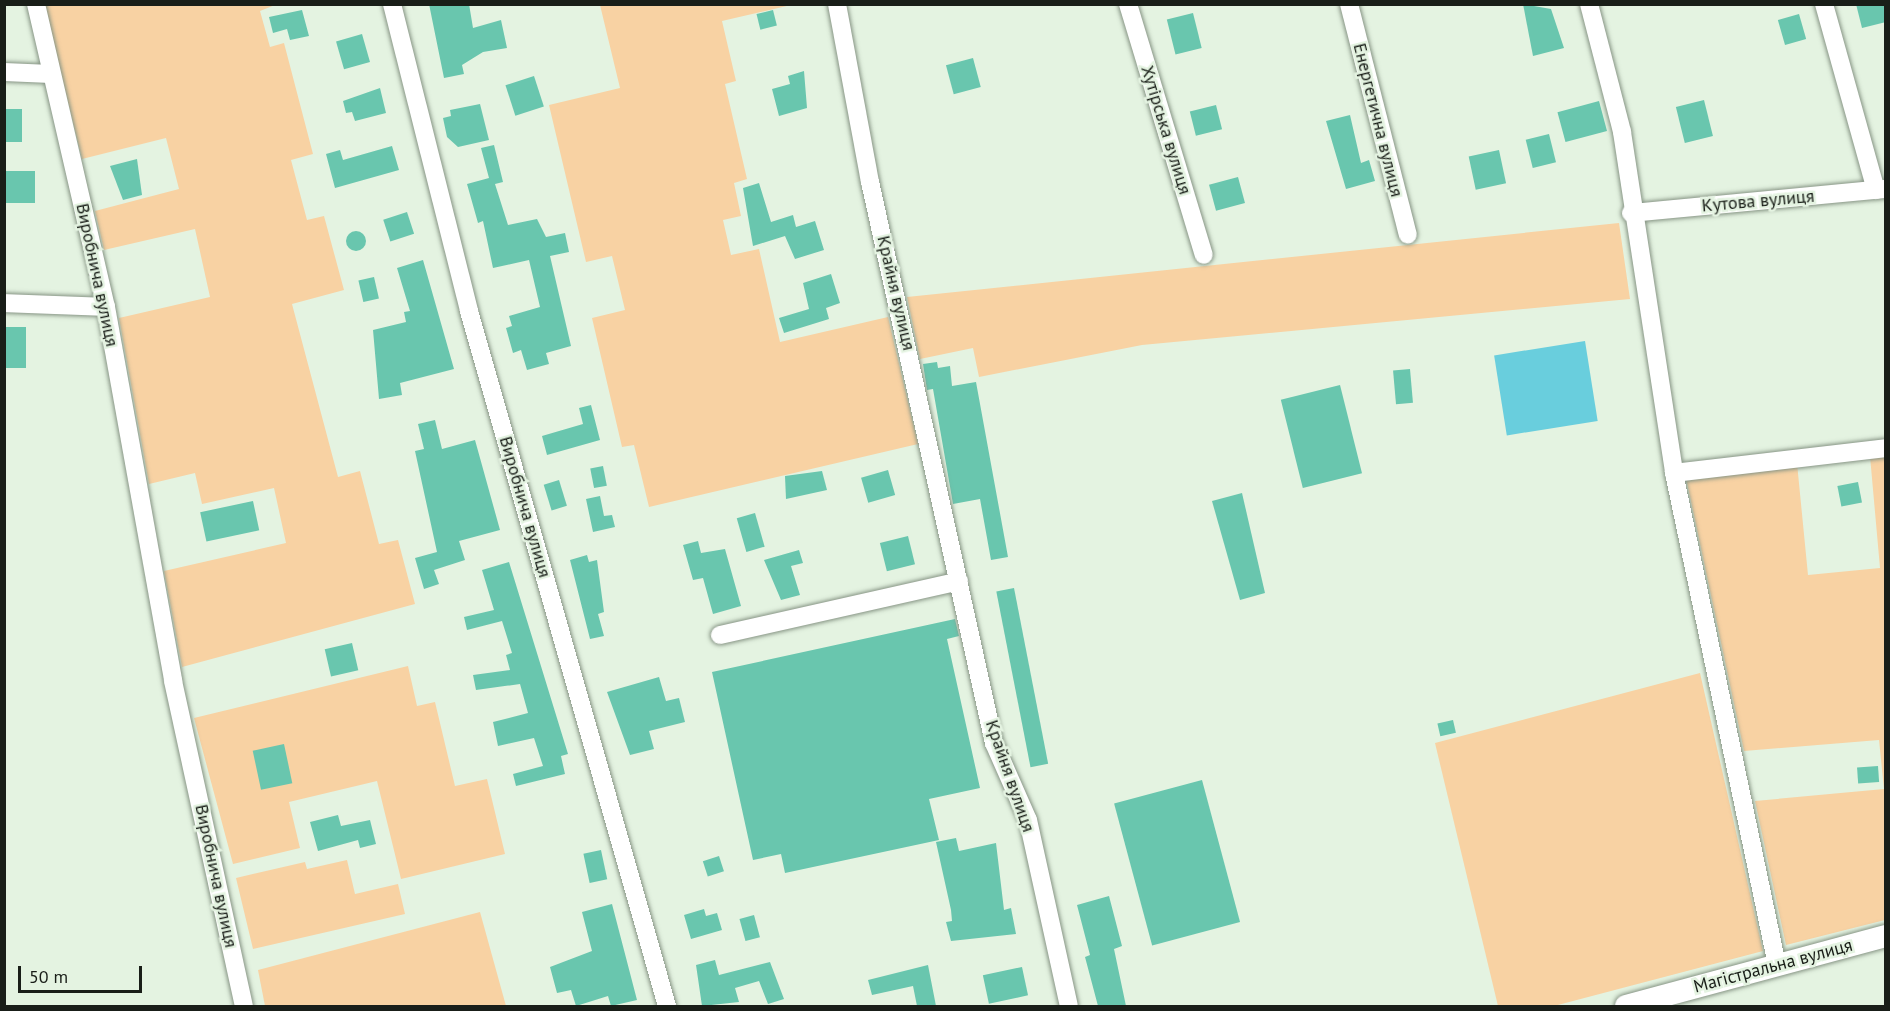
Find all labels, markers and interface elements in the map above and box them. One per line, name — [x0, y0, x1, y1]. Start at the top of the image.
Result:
street label: Енергетична вулиця — [1348, 41, 1408, 199]
street label: Хутірська вулиця — [1136, 63, 1196, 197]
street label: Кутова вулиця — [1701, 185, 1815, 217]
street label: Виробнича вулиця — [71, 201, 123, 349]
street label: Крайня вулиця — [872, 234, 920, 352]
street label: Виробнича вулиця — [495, 434, 555, 580]
street label: Крайня вулиця — [981, 717, 1039, 835]
street label: Виробнича вулиця — [190, 802, 242, 950]
street label: Магістральна вулиця — [1691, 934, 1855, 998]
scale bar — [21, 954, 146, 992]
text: 50 m — [29, 965, 68, 988]

